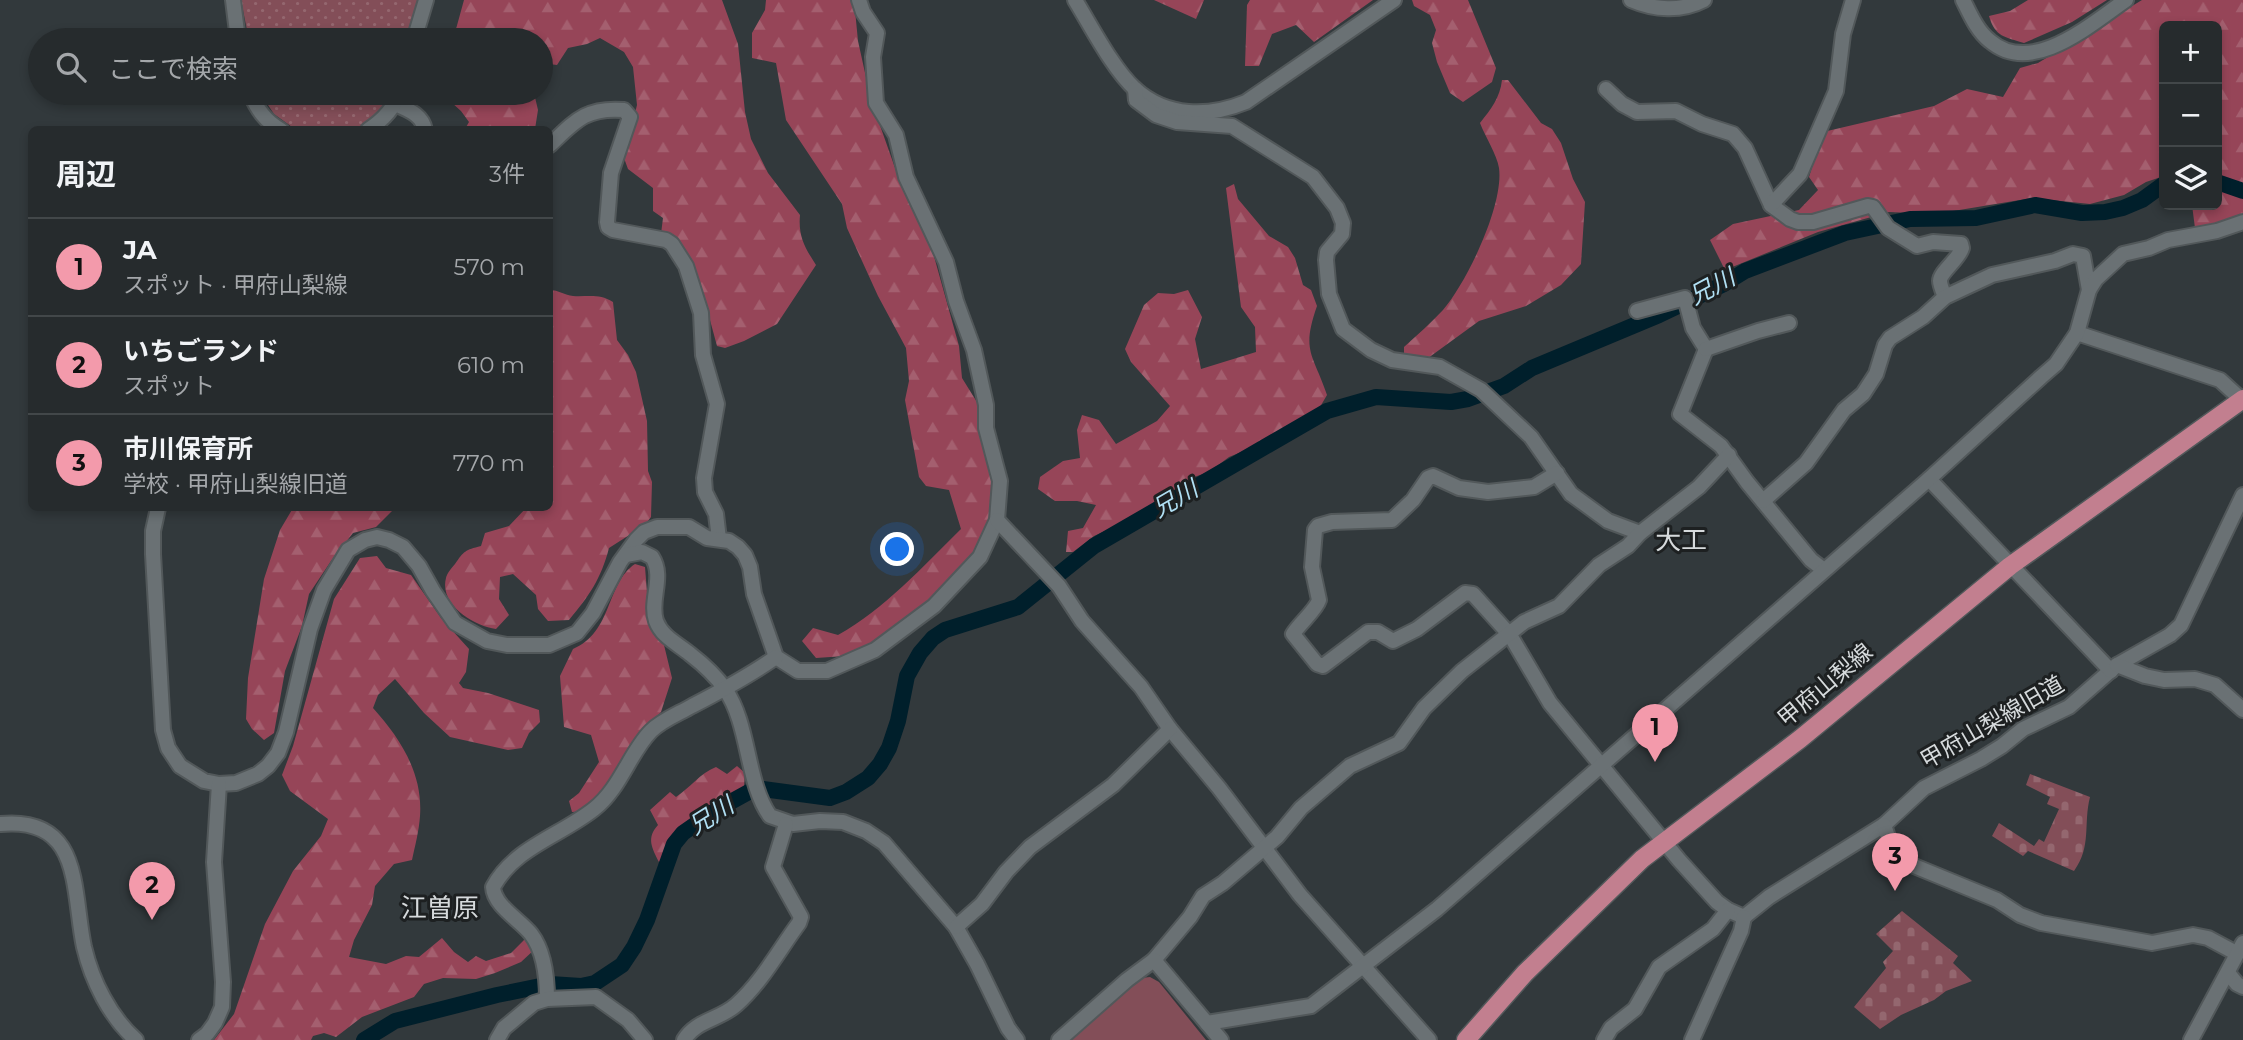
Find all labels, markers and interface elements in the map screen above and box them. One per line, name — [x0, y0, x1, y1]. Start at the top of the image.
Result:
map controls — [2159, 21, 2222, 210]
button: + — [2159, 21, 2222, 84]
search box — [28, 28, 553, 105]
icon: search — [52, 48, 90, 86]
text: ここで検索 — [108, 53, 238, 85]
button: − — [2159, 84, 2222, 147]
button: layers — [2159, 147, 2222, 210]
text: 周辺 — [56, 156, 116, 193]
text: 3件 — [489, 160, 525, 188]
text: JA — [123, 234, 157, 266]
text: 1 — [74, 253, 84, 281]
text: 570 m — [454, 253, 525, 281]
water label: 兄川 — [1684, 261, 1742, 311]
text: スポット · 甲府山梨線 — [123, 271, 348, 299]
text: いちごランド — [123, 335, 279, 367]
text: 2 — [72, 351, 86, 379]
text: 610 m — [457, 351, 525, 379]
text: スポット — [123, 372, 215, 400]
text: 市川保育所 — [123, 433, 253, 465]
text: 3 — [72, 449, 86, 477]
text: 770 m — [453, 449, 525, 477]
text: 学校 · 甲府山梨線旧道 — [123, 470, 348, 498]
water label: 兄川 — [1147, 473, 1205, 523]
district label: 大工 — [1655, 524, 1707, 556]
your location — [880, 532, 914, 566]
street label: 甲府山梨線 — [1772, 637, 1878, 733]
street label: 甲府山梨線旧道 — [1915, 670, 2069, 774]
pin: 1 — [1632, 704, 1678, 762]
water label: 兄川 — [683, 789, 741, 841]
pin: 3 — [1872, 833, 1918, 891]
pin: 2 — [129, 862, 175, 920]
district label: 江曽原 — [401, 892, 479, 924]

